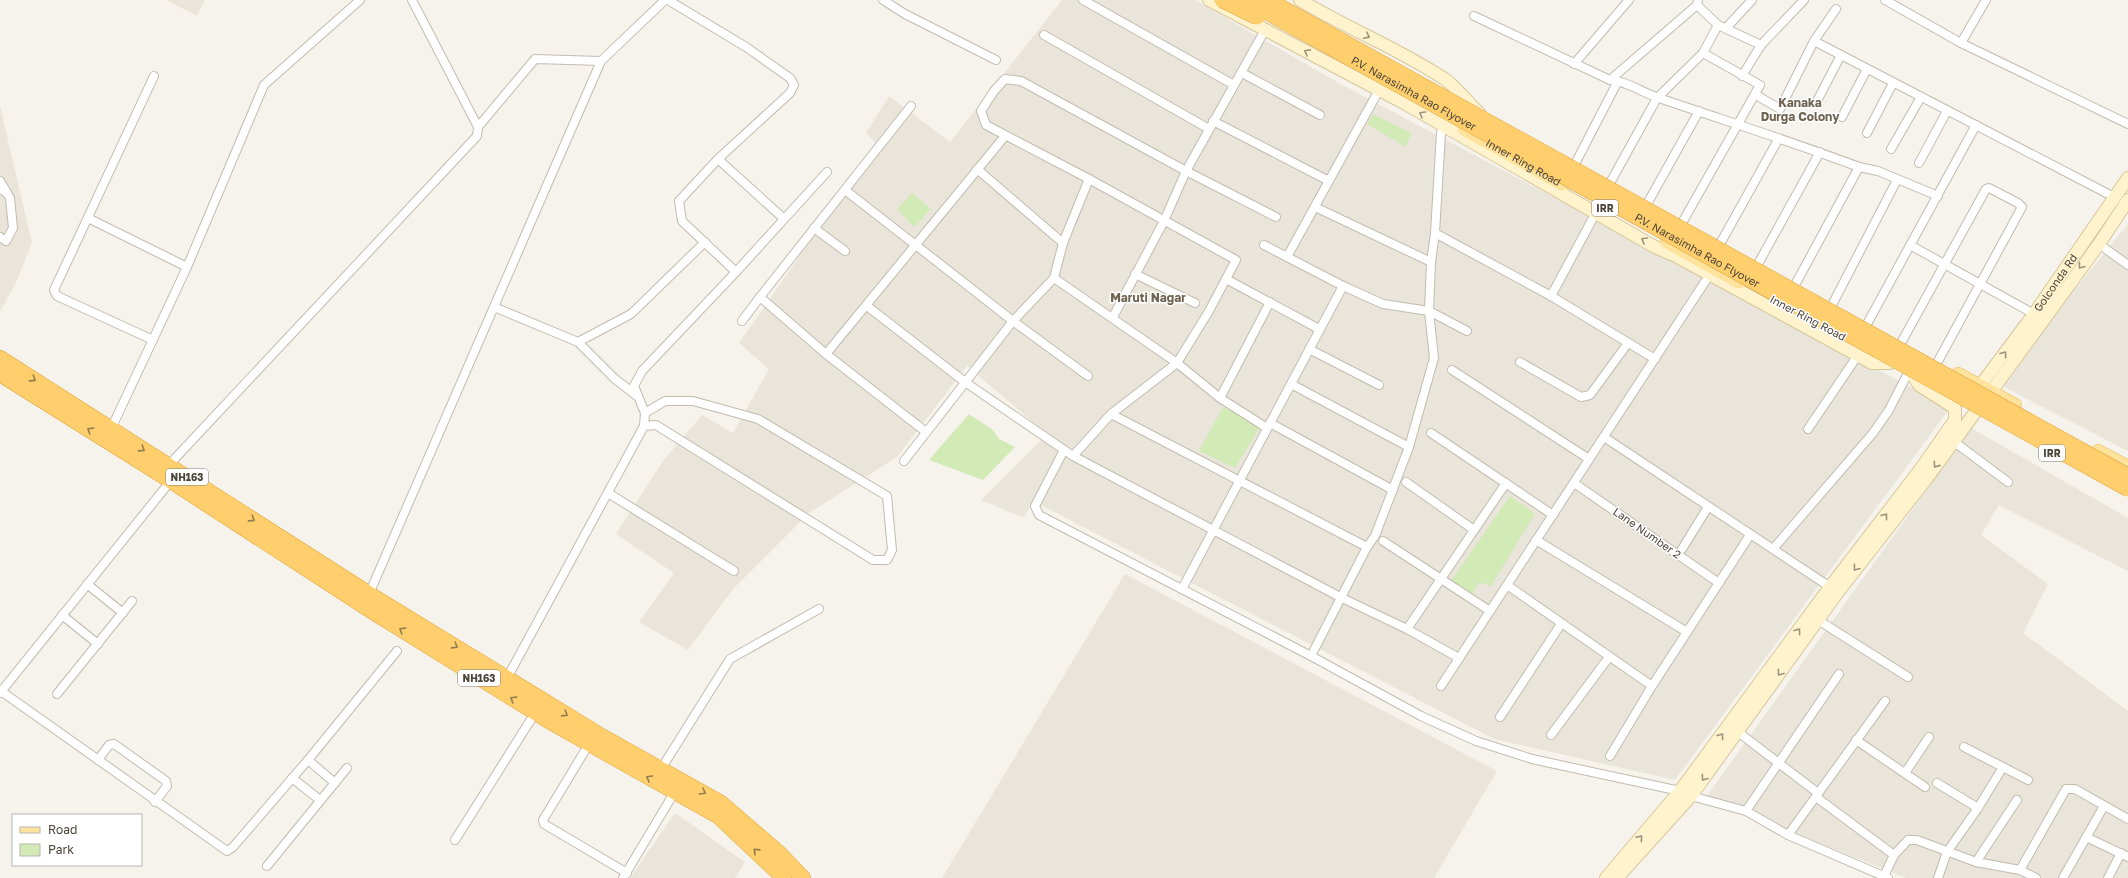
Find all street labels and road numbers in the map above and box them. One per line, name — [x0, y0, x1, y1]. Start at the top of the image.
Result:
street label: P.V. Narasimha Rao Flyover — [1349, 53, 1480, 133]
street label: Inner Ring Road — [1484, 136, 1563, 188]
road number: IRR — [1592, 200, 1618, 216]
street label: P.V. Narasimha Rao Flyover — [1633, 210, 1763, 290]
street label: Golconda Rd — [2031, 251, 2080, 314]
street label: Inner Ring Road — [1768, 292, 1848, 343]
road number: IRR — [2039, 445, 2065, 461]
road number: NH163 — [166, 469, 208, 485]
street label: Lane Number 2 — [1611, 504, 1684, 561]
road number: NH163 — [458, 670, 500, 686]

